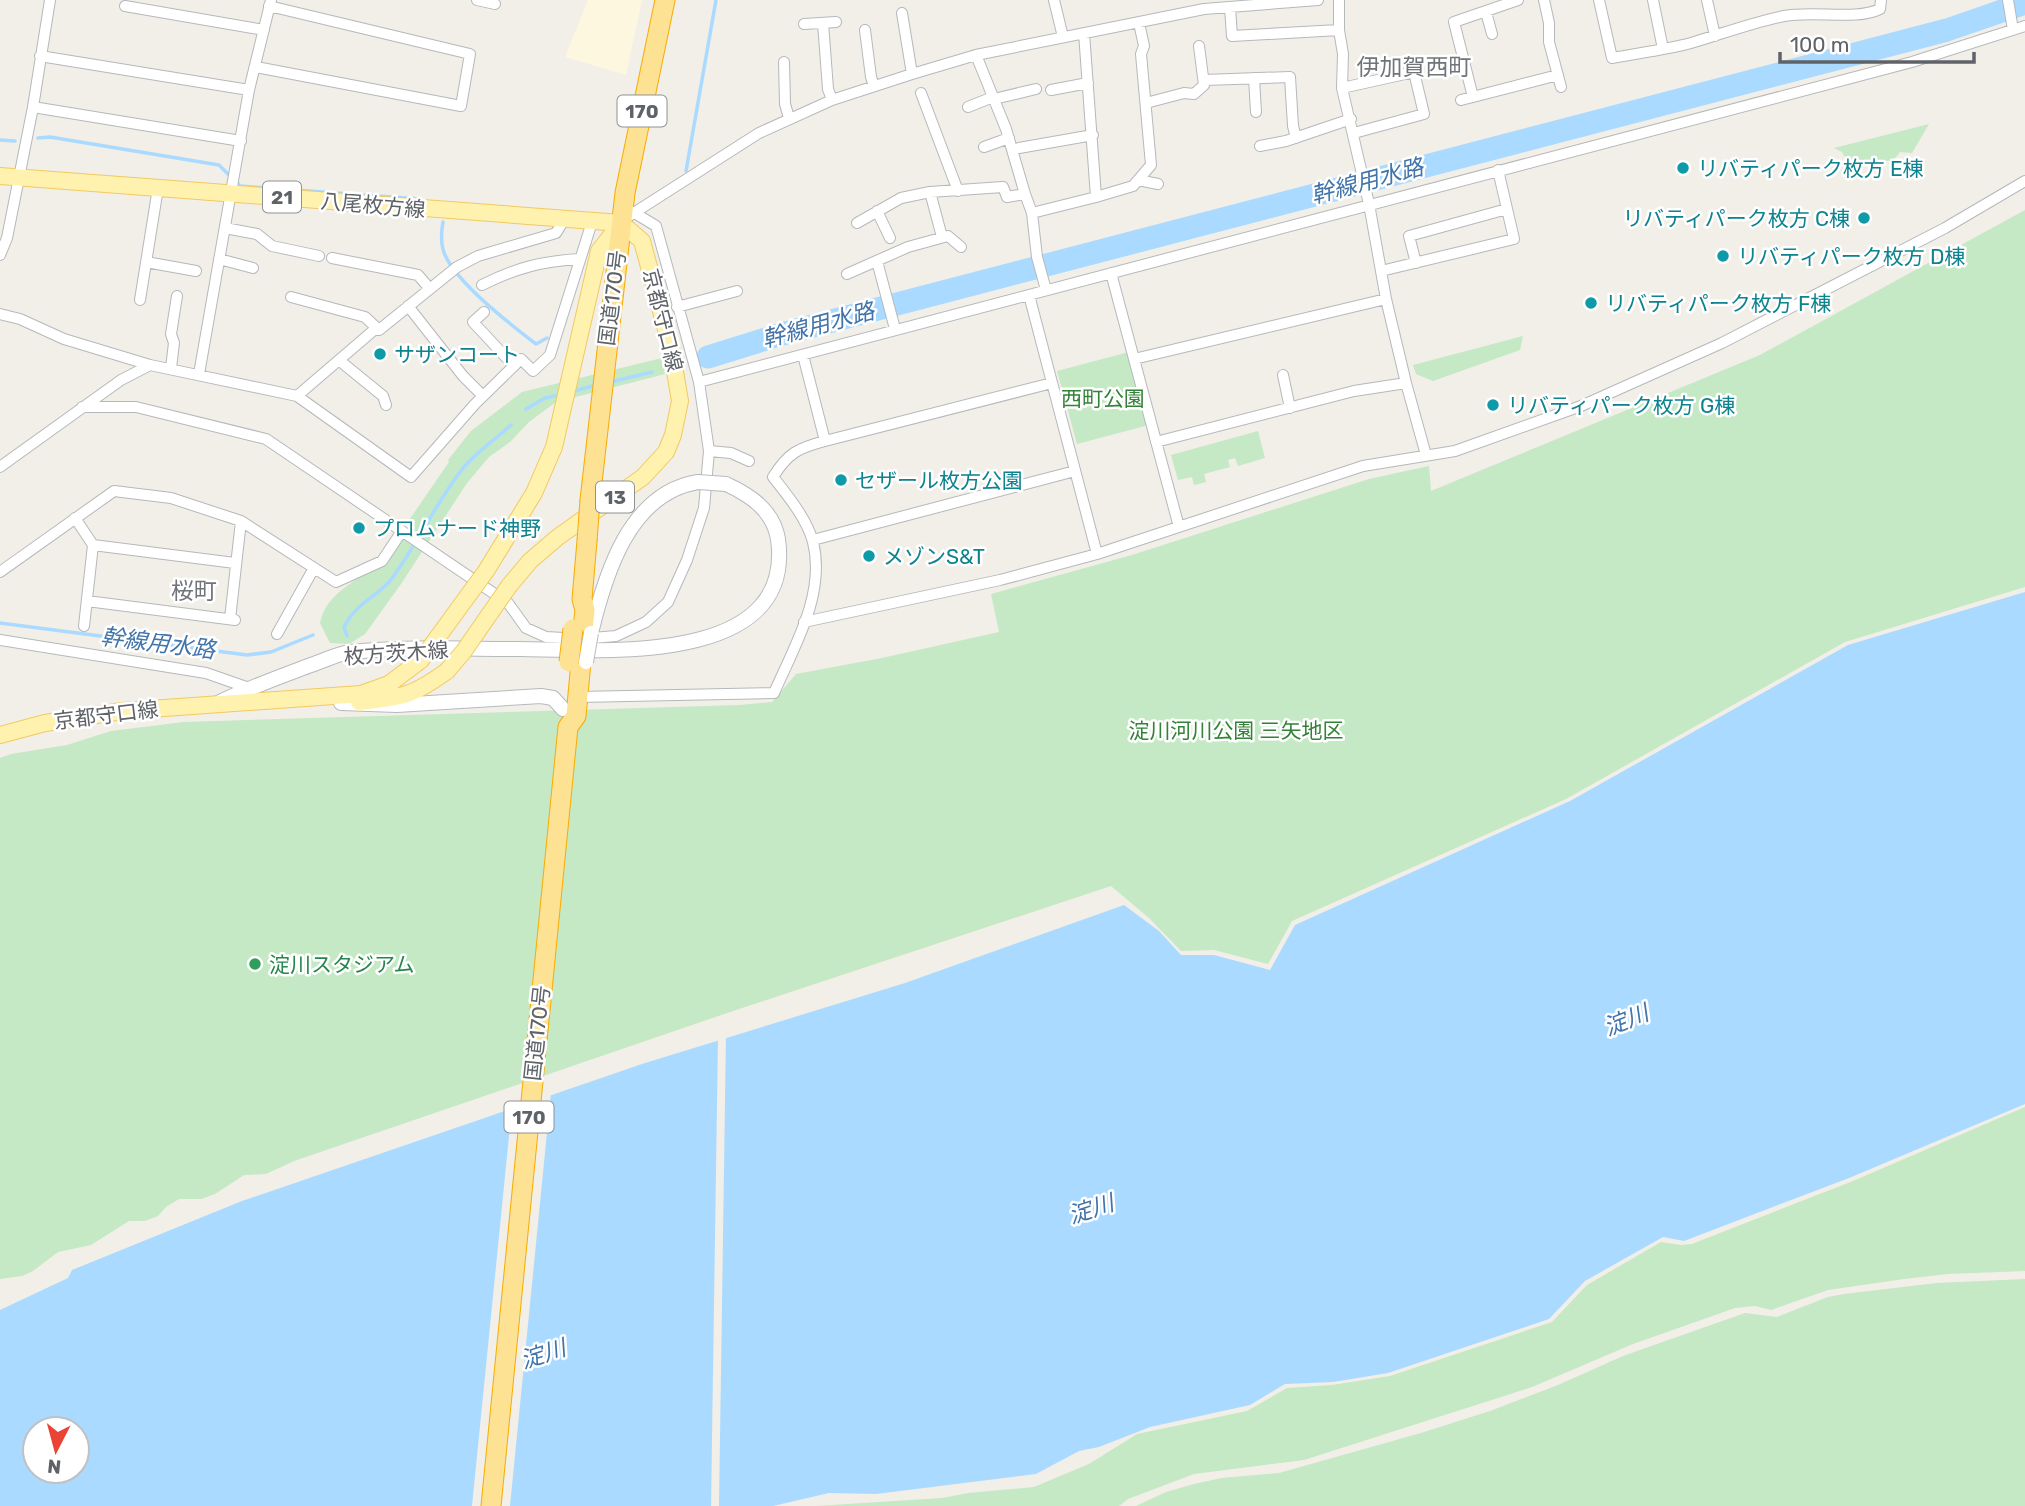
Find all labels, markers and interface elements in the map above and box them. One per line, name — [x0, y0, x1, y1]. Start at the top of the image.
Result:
scale bar — [1780, 21, 1974, 65]
text: 100 m — [1790, 32, 1849, 57]
district label: 伊加賀西町 — [1357, 53, 1472, 81]
road number: 170 — [618, 96, 666, 127]
water label: 幹線用水路 — [1308, 152, 1428, 209]
place label: リバティパーク枚方 E棟 — [1697, 156, 1924, 181]
marker: リバティパーク枚方 E棟 — [1675, 160, 1691, 176]
road number: 21 — [263, 182, 301, 212]
street label: 八尾枚方線 — [320, 188, 426, 222]
place label: リバティパーク枚方 C棟 — [1622, 206, 1850, 231]
marker: リバティパーク枚方 C棟 — [1856, 210, 1872, 226]
place label: リバティパーク枚方 D棟 — [1737, 244, 1965, 269]
marker: リバティパーク枚方 D棟 — [1715, 248, 1731, 264]
street label: 国道170号 — [594, 249, 630, 347]
street label: 京都守口線 — [638, 266, 688, 374]
place label: リバティパーク枚方 F棟 — [1605, 291, 1831, 316]
marker: リバティパーク枚方 F棟 — [1583, 295, 1599, 311]
water label: 幹線用水路 — [759, 296, 879, 353]
place label: サザンコート — [394, 342, 520, 367]
marker: サザンコート — [372, 346, 388, 362]
park label: 西町公園 — [1061, 386, 1145, 411]
place label: リバティパーク枚方 G棟 — [1507, 393, 1735, 418]
marker: リバティパーク枚方 G棟 — [1485, 397, 1501, 413]
place label: セザール枚方公園 — [855, 468, 1023, 493]
marker: セザール枚方公園 — [833, 472, 849, 488]
road number: 13 — [596, 482, 634, 512]
place label: プロムナード神野 — [373, 516, 541, 541]
marker: プロムナード神野 — [351, 520, 367, 536]
place label: メゾンS&T — [883, 544, 985, 569]
marker: メゾンS&T — [861, 548, 877, 564]
district label: 桜町 — [171, 577, 217, 605]
water label: 幹線用水路 — [99, 622, 219, 664]
street label: 枚方茨木線 — [343, 637, 449, 669]
street label: 京都守口線 — [52, 696, 160, 734]
park label: 淀川河川公園 三矢地区 — [1128, 718, 1344, 743]
place label: 淀川スタジアム — [269, 952, 415, 977]
marker: 淀川スタジアム — [247, 956, 263, 972]
street label: 国道170号 — [520, 984, 554, 1082]
water label: 淀川 — [1599, 997, 1655, 1042]
road number: 170 — [504, 1102, 554, 1133]
water label: 淀川 — [1065, 1188, 1120, 1229]
water label: 淀川 — [517, 1333, 572, 1374]
north arrow — [21, 1415, 91, 1485]
text: N — [46, 1454, 62, 1479]

